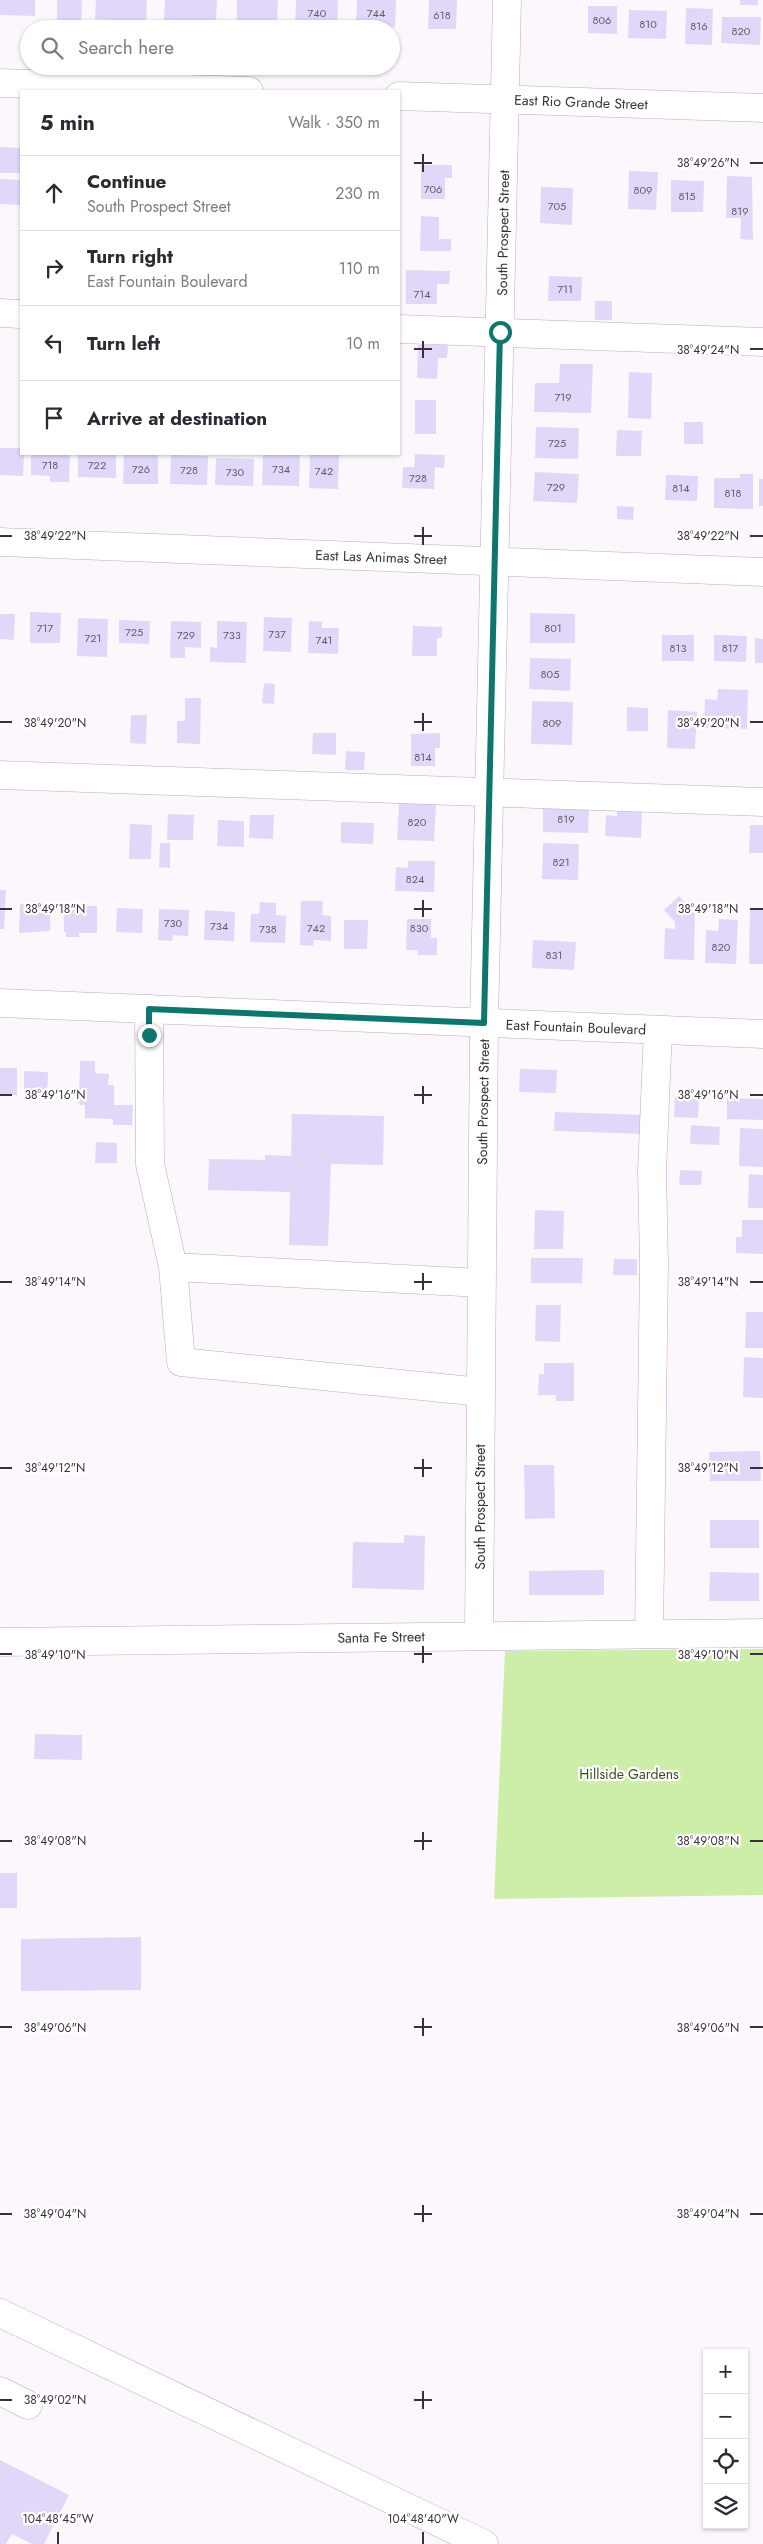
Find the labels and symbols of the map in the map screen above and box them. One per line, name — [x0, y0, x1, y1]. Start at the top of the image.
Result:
house number: 740 — [308, 5, 327, 21]
house number: 744 — [367, 5, 386, 21]
house number: 618 — [433, 7, 451, 23]
house number: 806 — [593, 12, 611, 28]
house number: 810 — [639, 16, 657, 32]
house number: 816 — [690, 18, 708, 34]
house number: 820 — [732, 23, 751, 39]
street label: East Rio Grande Street — [514, 90, 649, 114]
text: 38°49'26"N — [677, 154, 739, 172]
street label: South Prospect Street — [492, 169, 514, 296]
house number: 706 — [424, 181, 442, 197]
house number: 809 — [634, 182, 652, 198]
house number: 815 — [678, 188, 696, 204]
house number: 705 — [548, 198, 566, 214]
house number: 819 — [731, 203, 749, 219]
house number: 711 — [557, 281, 573, 297]
house number: 714 — [413, 286, 431, 302]
route start — [489, 321, 512, 344]
text: 38°49'24"N — [677, 341, 739, 359]
house number: 719 — [554, 389, 572, 405]
house number: 725 — [548, 435, 566, 451]
house number: 718 — [42, 457, 58, 473]
house number: 722 — [88, 457, 106, 473]
house number: 726 — [132, 461, 150, 477]
house number: 734 — [272, 461, 291, 477]
house number: 728 — [180, 462, 198, 478]
house number: 742 — [315, 463, 333, 479]
house number: 730 — [226, 464, 245, 480]
house number: 728 — [409, 470, 427, 486]
house number: 729 — [547, 479, 565, 495]
house number: 814 — [672, 480, 690, 496]
house number: 818 — [725, 485, 741, 501]
text: 38°49'22"N — [24, 527, 86, 545]
text: 38°49'22"N — [677, 527, 739, 545]
street label: East Las Animas Street — [315, 545, 448, 569]
house number: 717 — [37, 620, 53, 636]
house number: 801 — [544, 620, 562, 636]
house number: 725 — [125, 624, 143, 640]
house number: 737 — [268, 626, 286, 642]
house number: 729 — [177, 627, 195, 643]
house number: 733 — [223, 627, 241, 643]
house number: 721 — [85, 630, 101, 646]
house number: 741 — [315, 632, 333, 648]
house number: 813 — [670, 640, 686, 656]
house number: 817 — [722, 640, 739, 656]
house number: 805 — [541, 666, 559, 682]
text: 38°49'20"N — [24, 714, 86, 732]
text: 38°49'20"N — [677, 714, 739, 732]
house number: 809 — [543, 715, 561, 731]
house number: 814 — [414, 749, 432, 765]
house number: 819 — [557, 811, 575, 827]
house number: 820 — [408, 814, 427, 830]
house number: 821 — [552, 854, 570, 870]
house number: 824 — [406, 871, 425, 887]
text: 38°49'18"N — [25, 900, 85, 918]
text: 38°49'18"N — [678, 900, 738, 918]
house number: 730 — [164, 915, 183, 931]
house number: 734 — [210, 918, 229, 934]
house number: 742 — [307, 920, 325, 936]
house number: 830 — [410, 920, 429, 936]
house number: 738 — [259, 921, 277, 937]
house number: 820 — [712, 939, 731, 955]
house number: 831 — [546, 947, 562, 963]
street label: East Fountain Boulevard — [505, 1015, 647, 1039]
route end — [138, 1024, 161, 1047]
street label: South Prospect Street — [472, 1038, 494, 1165]
text: 38°49'16"N — [25, 1086, 85, 1104]
text: 38°49'16"N — [678, 1086, 738, 1104]
text: 38°49'14"N — [24, 1273, 86, 1291]
text: 38°49'14"N — [677, 1273, 739, 1291]
street label: South Prospect Street — [470, 1444, 490, 1570]
text: 38°49'12"N — [25, 1459, 85, 1477]
text: 38°49'12"N — [678, 1459, 738, 1477]
street label: Santa Fe Street — [337, 1626, 426, 1648]
text: 38°49'10"N — [24, 1646, 86, 1664]
text: 38°49'10"N — [677, 1646, 739, 1664]
park label: Hillside Gardens — [579, 1764, 679, 1784]
text: 38°49'08"N — [24, 1832, 86, 1850]
text: 38°49'08"N — [677, 1832, 739, 1850]
text: 38°49'06"N — [24, 2019, 86, 2037]
text: 38°49'06"N — [677, 2019, 739, 2037]
text: 38°49'04"N — [24, 2205, 86, 2223]
text: 38°49'04"N — [677, 2205, 739, 2223]
text: 38°49'02"N — [24, 2391, 86, 2409]
text: 104°48'45"W — [22, 2510, 94, 2528]
text: 104°48'40"W — [387, 2510, 459, 2528]

